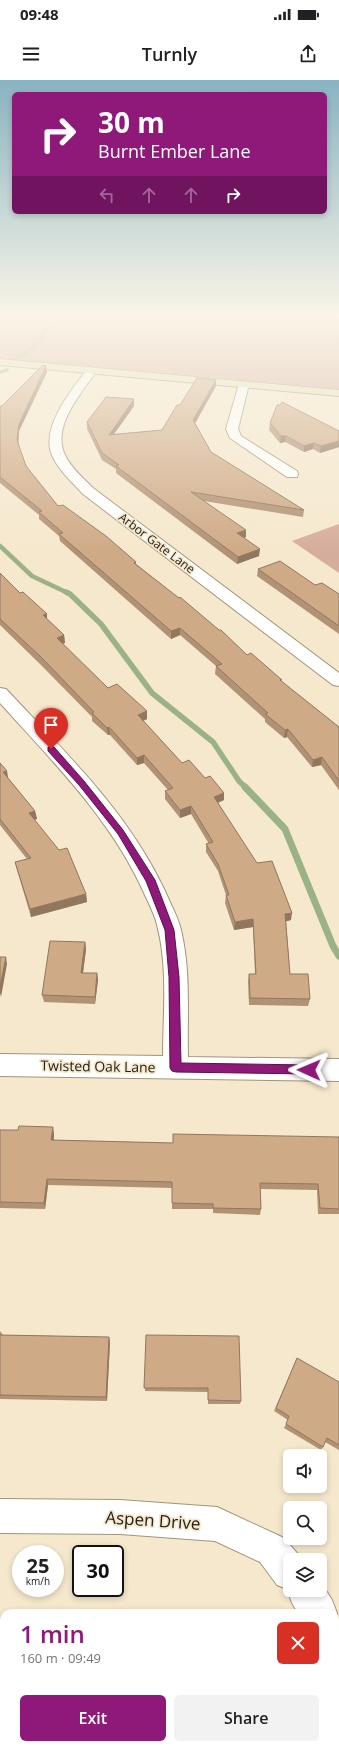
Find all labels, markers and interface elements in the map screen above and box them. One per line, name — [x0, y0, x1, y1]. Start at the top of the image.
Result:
text: 09:48 — [20, 4, 59, 24]
text: Turnly — [142, 42, 197, 66]
icon: menu — [20, 43, 42, 65]
icon: share — [297, 43, 319, 65]
text: 30 m — [98, 103, 165, 141]
icon: right — [32, 108, 84, 160]
text: Burnt Ember Lane — [98, 139, 251, 163]
icon: left — [96, 184, 118, 206]
icon: ahead — [138, 184, 160, 206]
icon: ahead — [180, 184, 202, 206]
icon: right — [222, 184, 244, 206]
street label: Arbor Gate Lane — [115, 509, 199, 578]
pin — [34, 708, 68, 749]
icon: arrive — [40, 714, 62, 736]
position arrow — [288, 1049, 330, 1091]
street label: Twisted Oak Lane — [40, 1055, 156, 1077]
map controls — [283, 1449, 327, 1597]
button: sound — [283, 1449, 327, 1493]
button: search — [283, 1501, 327, 1545]
street label: Aspen Drive — [105, 1505, 201, 1535]
speed limit sign: 30 — [72, 1545, 124, 1597]
text: 25 — [27, 1552, 49, 1579]
button: layers — [283, 1553, 327, 1597]
text: km/h — [26, 1574, 50, 1588]
text: 1 min — [20, 1617, 85, 1650]
button: close — [277, 1622, 319, 1664]
text: 160 m · 09:49 — [20, 1649, 101, 1667]
button: Exit — [20, 1695, 166, 1741]
button: Share — [174, 1695, 319, 1741]

